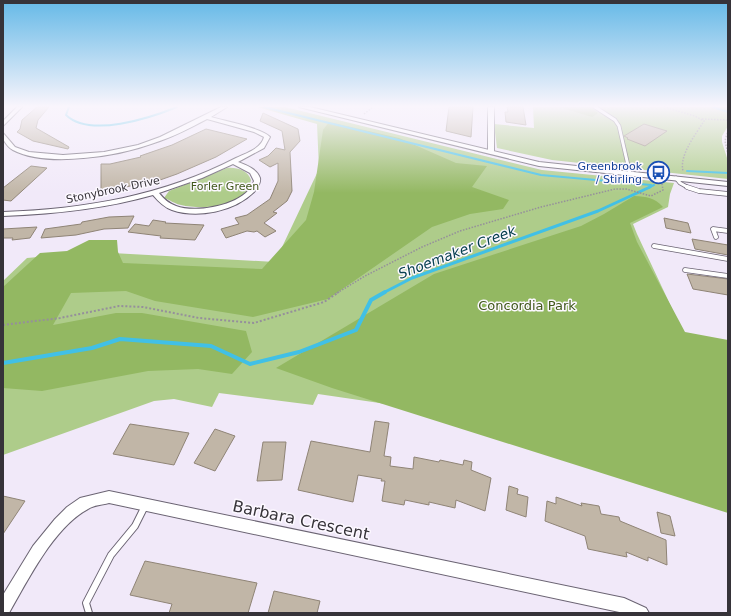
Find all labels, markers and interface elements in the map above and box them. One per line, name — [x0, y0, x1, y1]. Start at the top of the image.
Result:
bus stop icon: Greenbrook / Stirling — [645, 159, 671, 185]
place label: Greenbrook / Stirling — [578, 160, 643, 186]
street label: Stonybrook Drive — [65, 174, 161, 206]
park label: Forler Green — [191, 180, 259, 193]
water label: Shoemaker Creek — [396, 222, 519, 282]
park label: Concordia Park — [478, 298, 576, 313]
street label: Barbara Crescent — [231, 496, 371, 544]

